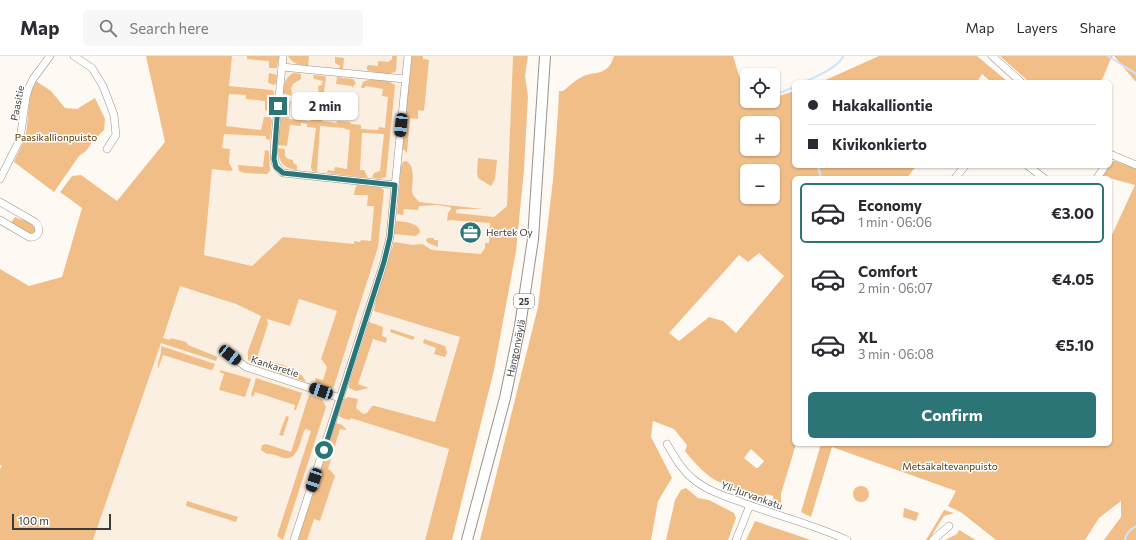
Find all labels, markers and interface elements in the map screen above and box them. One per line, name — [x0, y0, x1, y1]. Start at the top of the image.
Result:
search box — [83, 10, 363, 46]
text: Map — [20, 16, 59, 39]
icon: search — [97, 17, 119, 39]
text: Search here — [129, 19, 209, 37]
text: Map — [966, 19, 994, 36]
text: Layers — [1016, 19, 1058, 36]
text: Share — [1080, 19, 1116, 36]
map controls — [740, 68, 780, 204]
button: locate — [740, 68, 780, 108]
street label: Paasitie — [8, 84, 26, 122]
callout: 2 min — [292, 92, 358, 120]
text: Hakakalliontie — [832, 96, 933, 114]
route end — [269, 97, 287, 115]
text: 2 min — [309, 98, 341, 114]
car — [394, 112, 408, 138]
button: + — [740, 116, 780, 156]
park label: Paasikallionpuisto — [15, 131, 97, 143]
text: Kivikonkierto — [832, 135, 927, 153]
button: − — [740, 164, 780, 204]
icon: car — [810, 195, 846, 231]
text: Economy — [858, 196, 922, 214]
text: €3.00 — [1051, 204, 1094, 222]
text: 1 min · 06:06 — [858, 214, 932, 230]
office icon: Hertek Oy — [457, 219, 483, 245]
place label: Hertek Oy — [486, 226, 533, 238]
icon: car — [810, 261, 846, 297]
text: Comfort — [858, 262, 918, 280]
text: €4.05 — [1052, 270, 1094, 288]
text: 2 min · 06:07 — [858, 280, 933, 296]
road number: 25 — [514, 294, 534, 308]
street label: Hangonväylä — [504, 319, 527, 378]
icon: car — [810, 327, 846, 363]
text: XL — [858, 328, 877, 346]
text: €5.10 — [1055, 336, 1094, 354]
car — [217, 343, 243, 367]
text: 3 min · 06:08 — [858, 346, 934, 362]
street label: Kankaretie — [250, 353, 300, 379]
car — [308, 381, 334, 401]
button: Confirm — [808, 392, 1096, 438]
route start — [315, 441, 333, 459]
park label: Metsäkaltevanpuisto — [902, 460, 998, 472]
car — [305, 467, 323, 493]
street label: Yli-Jurvankatu — [720, 478, 784, 512]
scale bar — [12, 512, 111, 531]
text: 100 m — [18, 514, 49, 527]

